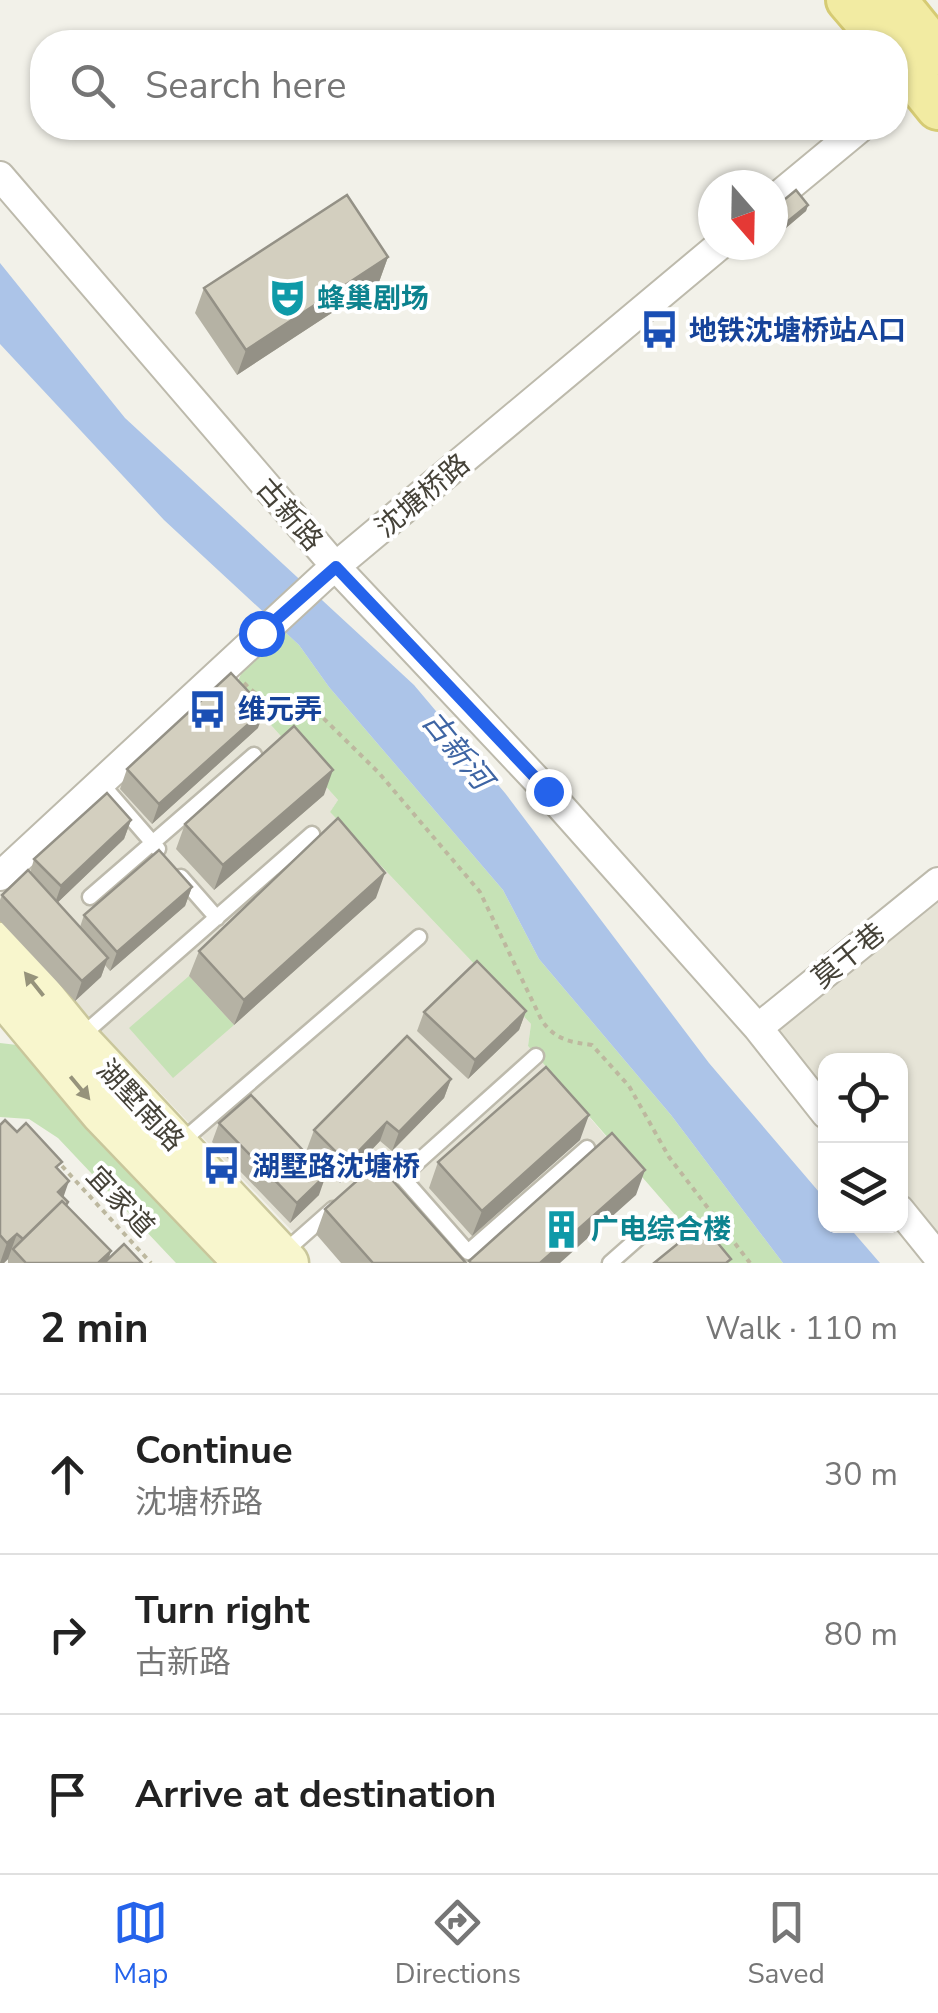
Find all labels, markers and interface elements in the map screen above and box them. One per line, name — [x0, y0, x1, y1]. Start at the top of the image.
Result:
search box — [30, 30, 908, 140]
icon: search — [65, 58, 120, 113]
text: Search here — [145, 60, 346, 111]
north arrow — [698, 170, 788, 260]
theatre icon: 蜂巢剧场 — [266, 277, 308, 319]
place label: 蜂巢剧场 — [317, 280, 429, 318]
bus stop icon: 地铁沈塘桥站A口 — [638, 309, 680, 351]
place label: 地铁沈塘桥站A口 — [689, 312, 906, 350]
street label: 沈塘桥路 — [368, 445, 478, 546]
street label: 古新路 — [247, 470, 331, 559]
route start — [239, 611, 285, 657]
bus stop icon: 维元弄 — [187, 688, 229, 730]
place label: 维元弄 — [238, 691, 322, 729]
water label: 古新河 — [412, 702, 504, 802]
route end — [526, 769, 572, 815]
street label: 莫干巷 — [804, 915, 893, 997]
one-way arrow — [24, 972, 45, 997]
street label: 湖墅南路 — [88, 1052, 192, 1160]
map controls — [818, 1053, 908, 1233]
button: locate — [818, 1053, 908, 1143]
one-way arrow — [69, 1076, 91, 1101]
button: layers — [818, 1143, 908, 1233]
bus stop icon: 湖墅路沈塘桥 — [201, 1145, 243, 1187]
place label: 湖墅路沈塘桥 — [252, 1148, 420, 1186]
street label: 宜家道 — [78, 1158, 163, 1245]
building icon: 广电综合楼 — [540, 1208, 582, 1250]
place label: 广电综合楼 — [591, 1211, 731, 1249]
text: 2 min — [40, 1300, 149, 1357]
text: Walk · 110 m — [705, 1307, 898, 1350]
text: Continue — [135, 1425, 293, 1476]
icon: ahead — [40, 1447, 95, 1502]
text: 30 m — [824, 1453, 898, 1496]
text: 沈塘桥路 — [135, 1481, 263, 1524]
text: Turn right — [135, 1585, 310, 1636]
icon: right — [40, 1607, 95, 1662]
text: 80 m — [824, 1613, 898, 1656]
text: 古新路 — [135, 1641, 231, 1684]
icon: arrive — [40, 1767, 95, 1822]
text: Arrive at destination — [135, 1769, 496, 1820]
tab: Map — [113, 1895, 168, 1993]
tab: Directions — [395, 1895, 521, 1993]
tab: Saved — [747, 1895, 825, 1993]

